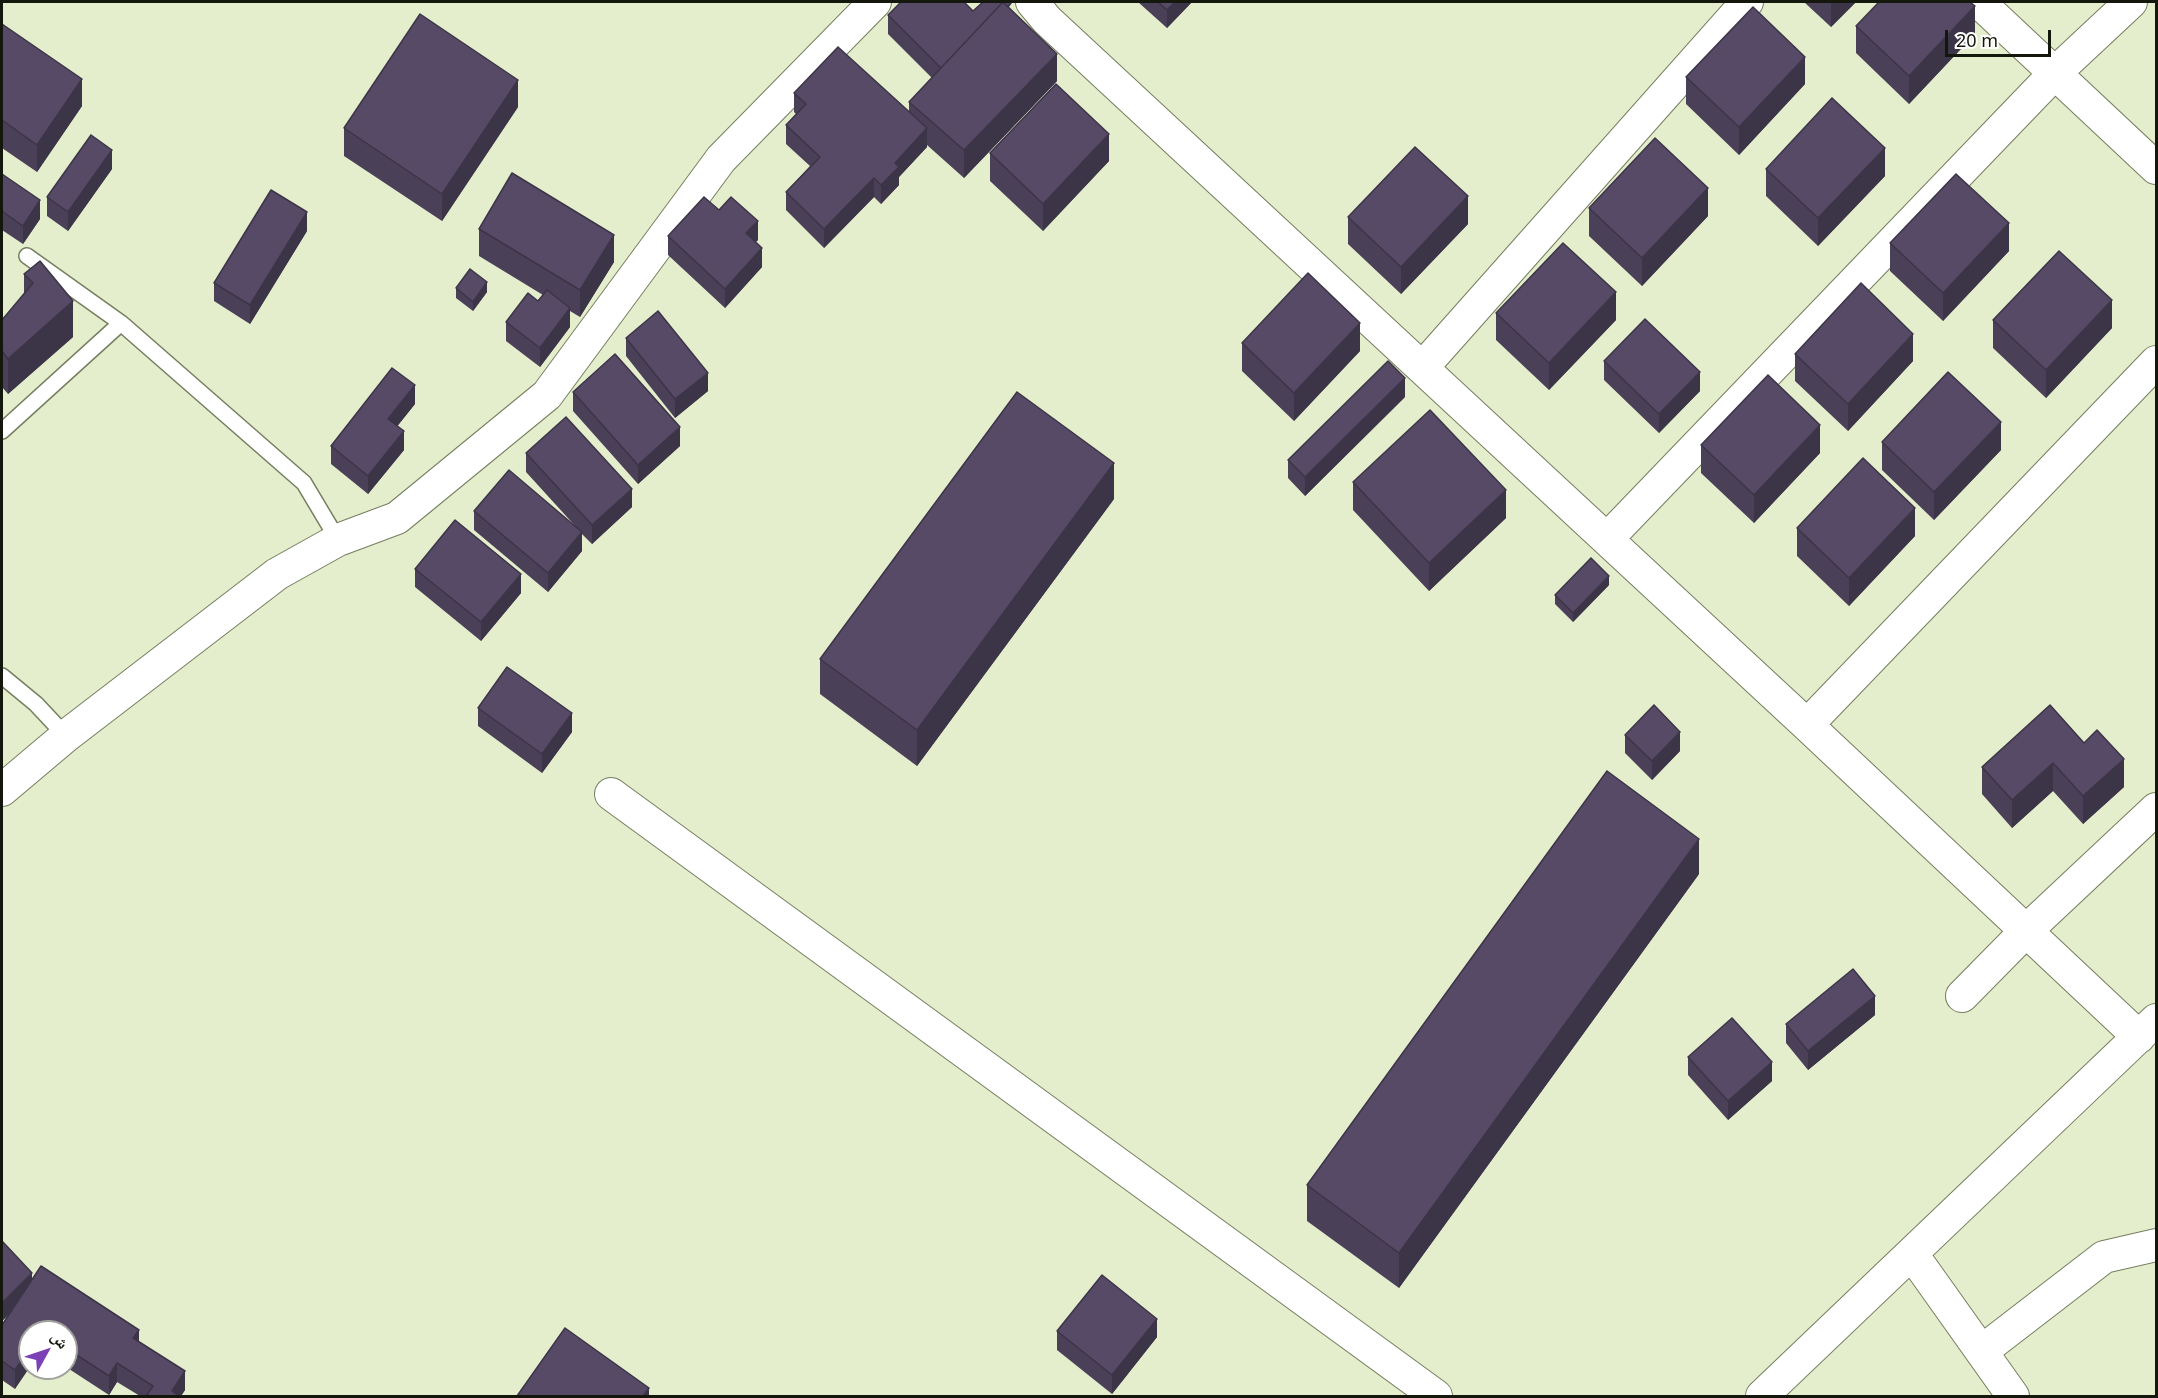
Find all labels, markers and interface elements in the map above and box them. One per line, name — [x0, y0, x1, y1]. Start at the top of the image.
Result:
scale bar — [1948, 18, 2054, 56]
text: 20 m — [1956, 28, 1998, 52]
north arrow — [18, 1320, 78, 1380]
text: ش — [46, 1326, 74, 1353]

